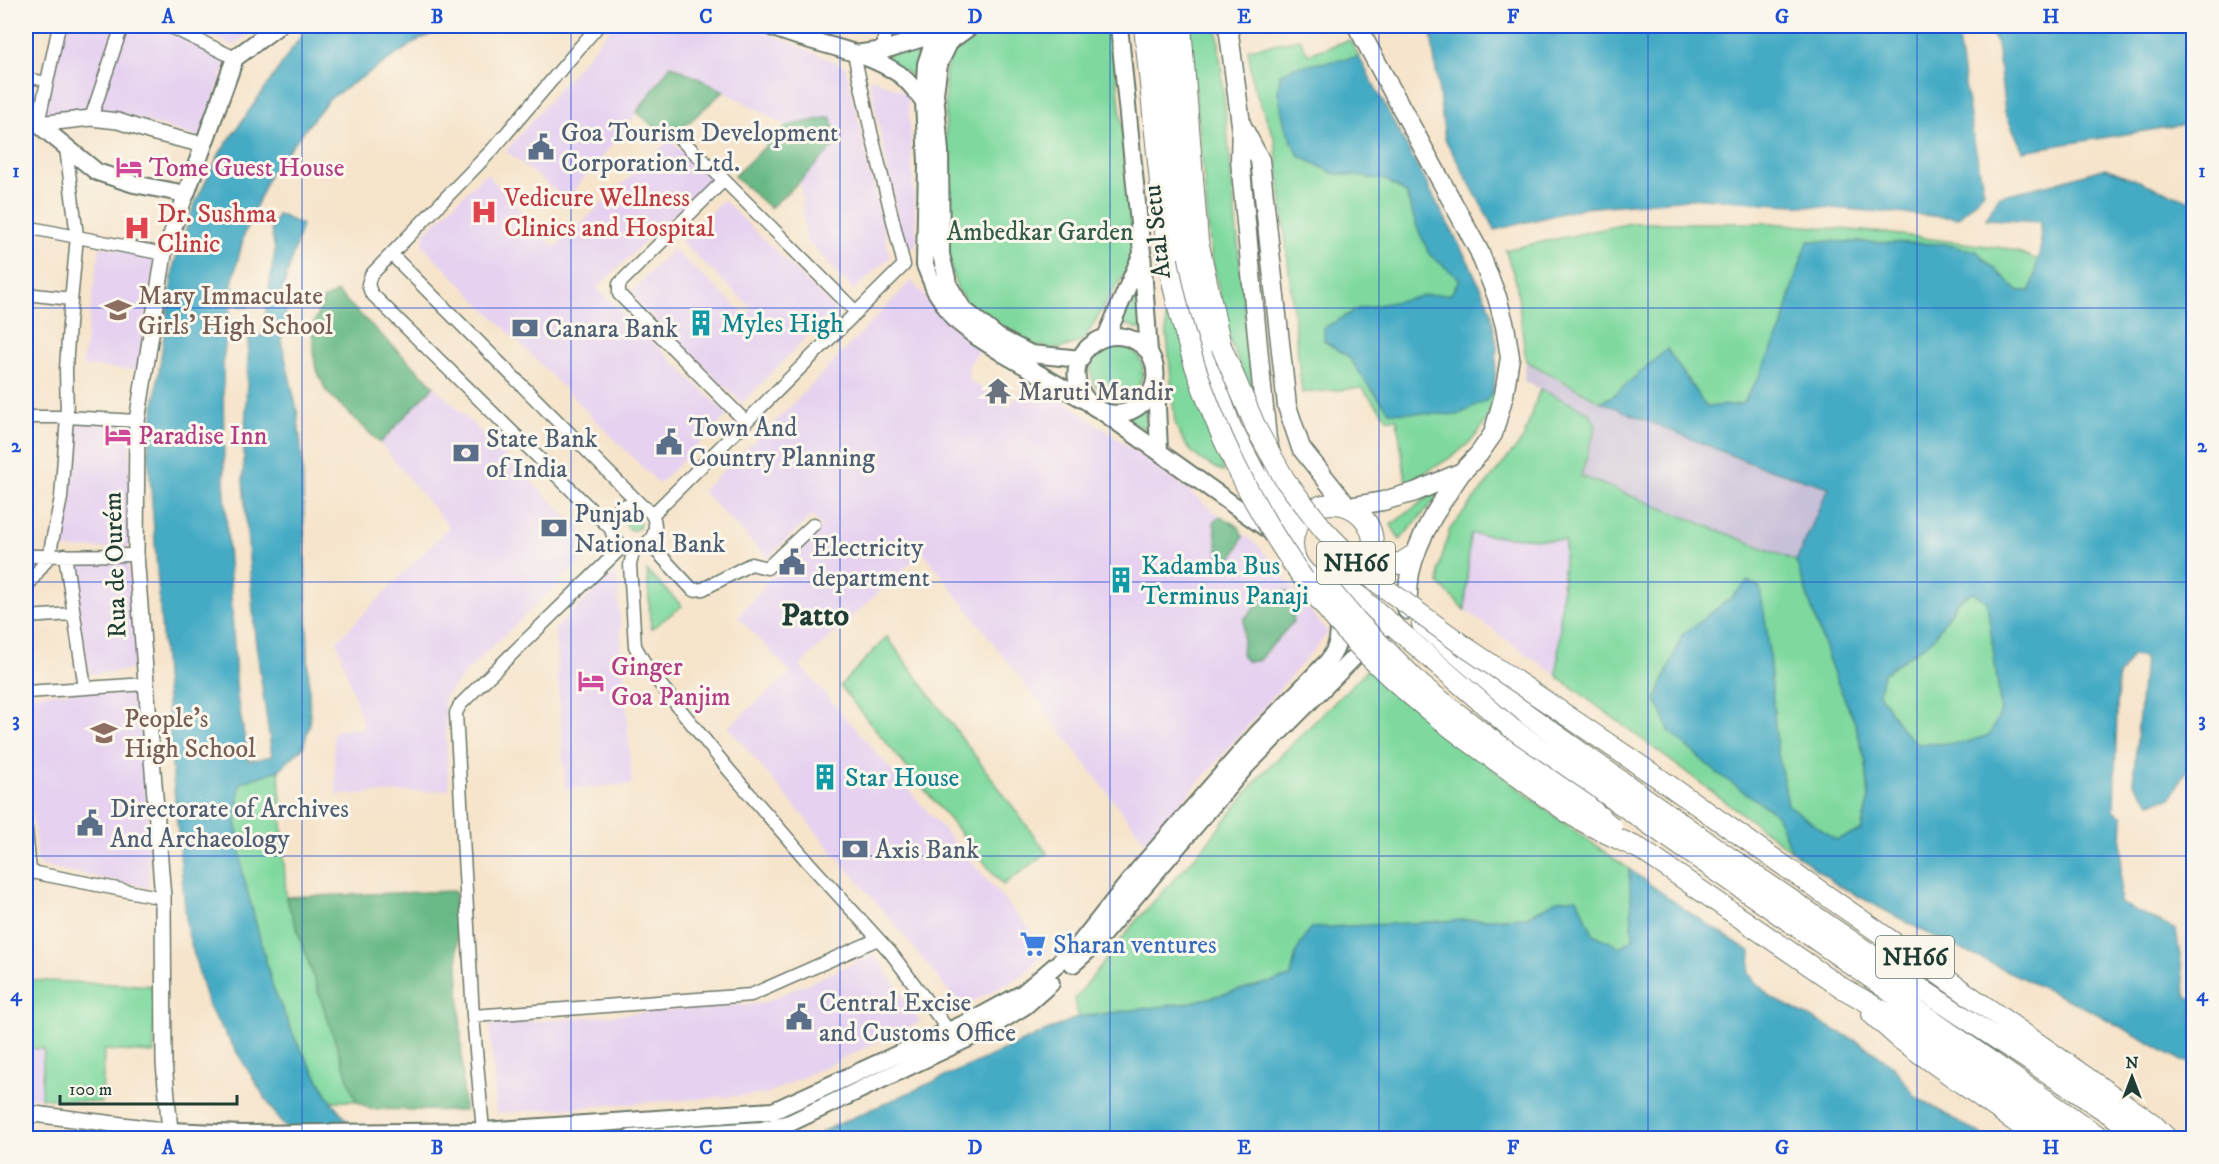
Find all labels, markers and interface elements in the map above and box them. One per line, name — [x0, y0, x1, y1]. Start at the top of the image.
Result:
text: A — [161, 5, 176, 30]
text: B — [431, 5, 443, 30]
text: C — [699, 5, 713, 30]
text: D — [968, 5, 983, 30]
text: E — [1237, 5, 1251, 30]
text: F — [1507, 5, 1520, 30]
text: G — [1775, 5, 1789, 30]
text: H — [2043, 5, 2060, 30]
place label: Goa Tourism Development Corporation Ltd. — [561, 117, 838, 180]
public building icon: Goa Tourism Development Corporation Ltd. — [526, 132, 556, 162]
hotel icon: Tome Guest House — [114, 152, 144, 182]
place label: Tome Guest House — [149, 152, 345, 185]
text: 1 — [12, 159, 20, 184]
text: 1 — [2198, 159, 2206, 184]
place label: Vedicure Wellness Clinics and Hospital — [503, 182, 714, 245]
street label: Atal Setu — [1136, 183, 1179, 281]
hospital icon: Vedicure Wellness Clinics and Hospital — [469, 197, 499, 227]
place label: Dr. Sushma Clinic — [157, 198, 277, 261]
hospital icon: Dr. Sushma Clinic — [122, 213, 152, 243]
park label: Ambedkar Garden — [946, 216, 1134, 249]
place label: Mary Immaculate Girls' High School — [138, 280, 333, 343]
school or university icon: Mary Immaculate Girls' High School — [103, 295, 133, 325]
building icon: Myles High — [686, 308, 716, 338]
place label: Myles High — [721, 308, 844, 341]
bank icon: Canara Bank — [510, 313, 540, 343]
place label: Canara Bank — [545, 313, 678, 346]
temple icon: Maruti Mandir — [983, 376, 1013, 406]
place label: Maruti Mandir — [1018, 376, 1174, 409]
place label: Town And Country Planning — [689, 412, 875, 475]
hotel icon: Paradise Inn — [103, 420, 133, 450]
place label: Paradise Inn — [138, 420, 268, 453]
place label: State Bank of India — [486, 423, 598, 486]
public building icon: Town And Country Planning — [654, 427, 684, 457]
text: 2 — [11, 434, 22, 459]
text: 2 — [2197, 434, 2208, 459]
bank icon: State Bank of India — [451, 438, 481, 468]
street label: Rua de Ourém — [96, 491, 135, 639]
place label: Punjab National Bank — [574, 498, 726, 561]
bank icon: Punjab National Bank — [539, 513, 569, 543]
place label: Electricity department — [812, 532, 930, 595]
road number: NH66 — [1317, 542, 1395, 584]
public building icon: Electricity department — [777, 547, 807, 577]
place label: Kadamba Bus Terminus Panaji — [1141, 550, 1309, 613]
building icon: Kadamba Bus Terminus Panaji — [1106, 565, 1136, 595]
district label: Patto — [781, 596, 849, 636]
place label: Ginger Goa Panjim — [611, 651, 731, 714]
hotel icon: Ginger Goa Panjim — [576, 666, 606, 696]
place label: People's High School — [124, 703, 256, 766]
text: 3 — [12, 708, 20, 733]
text: 3 — [2198, 708, 2206, 733]
school or university icon: People's High School — [89, 718, 119, 748]
building icon: Star House — [810, 762, 840, 792]
place label: Star House — [845, 762, 959, 795]
place label: Directorate of Archives And Archaeology — [110, 793, 349, 856]
public building icon: Directorate of Archives And Archaeology — [75, 808, 105, 838]
bank icon: Axis Bank — [840, 834, 870, 864]
place label: Axis Bank — [875, 834, 979, 867]
supermarket icon: Sharan ventures — [1018, 929, 1048, 959]
place label: Sharan ventures — [1053, 929, 1217, 962]
road number: NH66 — [1876, 936, 1954, 978]
text: 4 — [10, 983, 23, 1008]
text: 4 — [2196, 983, 2209, 1008]
place label: Central Excise and Customs Office — [819, 987, 1016, 1050]
public building icon: Central Excise and Customs Office — [784, 1002, 814, 1032]
north arrow — [2102, 1047, 2162, 1107]
text: N — [2125, 1053, 2139, 1073]
scale bar — [60, 1068, 237, 1106]
text: 100 m — [69, 1079, 112, 1101]
text: A — [161, 1136, 176, 1161]
text: B — [431, 1136, 443, 1161]
text: C — [699, 1136, 713, 1161]
text: D — [968, 1136, 983, 1161]
text: E — [1237, 1136, 1251, 1161]
text: F — [1507, 1136, 1520, 1161]
text: G — [1775, 1136, 1789, 1161]
text: H — [2043, 1136, 2060, 1161]

